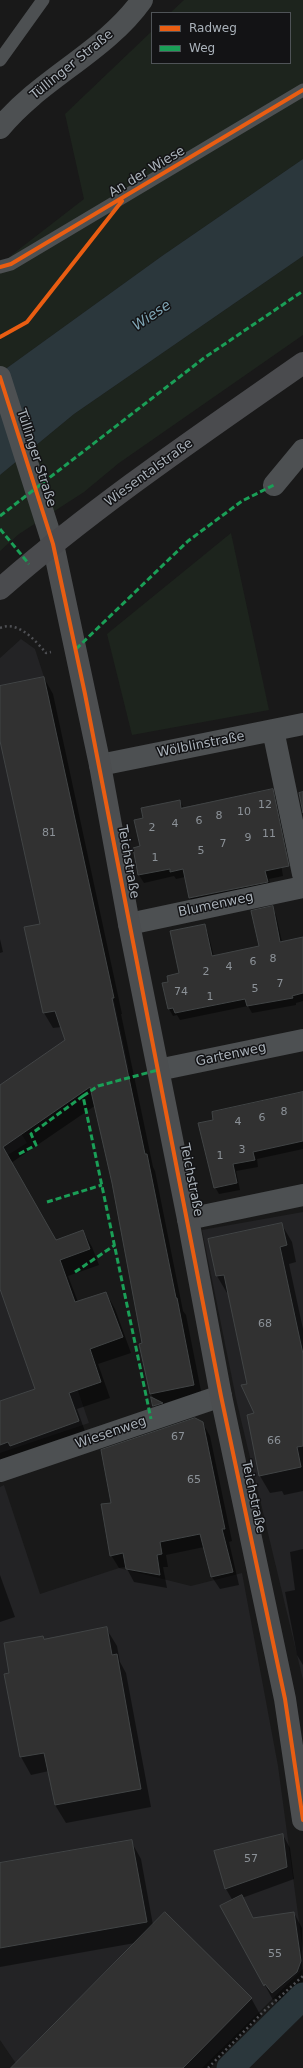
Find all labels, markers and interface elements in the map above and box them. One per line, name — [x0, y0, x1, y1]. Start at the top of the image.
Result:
legend — [151, 12, 291, 64]
text: Radweg — [189, 21, 237, 35]
street label: Tüllinger Straße — [27, 27, 117, 103]
text: Weg — [189, 41, 215, 55]
street label: An der Wiese — [106, 143, 188, 201]
water label: Wiese — [130, 297, 174, 335]
street label: Tüllinger Straße — [13, 407, 59, 509]
street label: Wiesentalstraße — [102, 436, 196, 510]
street label: Wölblinstraße — [156, 729, 246, 761]
house number: 12 — [258, 798, 272, 812]
house number: 10 — [237, 805, 251, 819]
house number: 8 — [216, 809, 222, 823]
house number: 6 — [196, 814, 202, 828]
house number: 4 — [172, 817, 178, 831]
house number: 2 — [149, 821, 155, 835]
street label: Teichstraße — [114, 824, 142, 900]
house number: 81 — [42, 826, 56, 840]
house number: 11 — [262, 827, 276, 841]
house number: 9 — [245, 831, 251, 845]
house number: 7 — [220, 837, 226, 851]
house number: 5 — [198, 844, 204, 858]
house number: 1 — [152, 851, 158, 865]
street label: Blumenweg — [177, 889, 255, 921]
house number: 8 — [270, 952, 276, 966]
house number: 6 — [250, 955, 256, 969]
house number: 4 — [226, 960, 232, 974]
house number: 2 — [203, 965, 209, 979]
house number: 7 — [277, 977, 283, 991]
house number: 5 — [252, 982, 258, 996]
house number: 74 — [174, 985, 188, 999]
house number: 1 — [207, 990, 213, 1004]
street label: Gartenweg — [194, 1040, 268, 1070]
house number: 8 — [281, 1105, 287, 1119]
house number: 6 — [259, 1111, 265, 1125]
house number: 4 — [235, 1115, 241, 1129]
street label: Teichstraße — [176, 1142, 206, 1218]
house number: 3 — [239, 1143, 245, 1157]
house number: 1 — [217, 1149, 223, 1163]
house number: 68 — [258, 1317, 272, 1331]
street label: Wiesenweg — [73, 1414, 149, 1452]
house number: 67 — [171, 1430, 185, 1444]
house number: 66 — [267, 1434, 281, 1448]
street label: Teichstraße — [238, 1459, 268, 1535]
house number: 65 — [187, 1473, 201, 1487]
house number: 57 — [244, 1852, 258, 1866]
house number: 55 — [268, 1947, 282, 1961]

